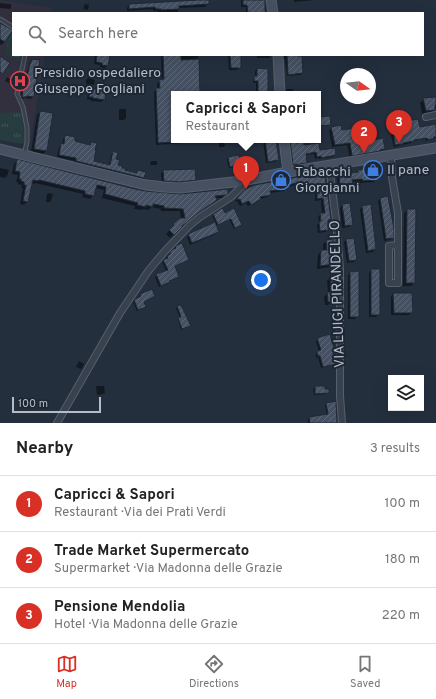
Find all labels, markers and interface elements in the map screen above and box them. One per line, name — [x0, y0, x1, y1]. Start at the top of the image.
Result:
search box — [12, 12, 424, 56]
icon: search — [26, 23, 48, 45]
text: Search here — [58, 25, 138, 44]
place label: Presidio ospedaliero Giuseppe Fogliani — [34, 65, 161, 98]
north arrow — [340, 68, 376, 104]
hospital icon: Presidio ospedaliero Giuseppe Fogliani — [9, 70, 31, 92]
popup — [171, 91, 321, 143]
text: Capricci & Sapori — [186, 100, 306, 119]
pin: 3 — [386, 110, 412, 143]
text: Restaurant — [186, 119, 250, 135]
pin: 2 — [351, 120, 377, 153]
pin: 1 — [233, 156, 259, 189]
shop icon: Il pane — [362, 159, 384, 181]
place label: Il pane — [387, 162, 429, 179]
place label: Tabacchi Giorgianni — [295, 164, 360, 197]
shop icon: Tabacchi Giorgianni — [270, 169, 292, 191]
street label: VIA LUIGI PIRANDELLO — [327, 220, 349, 368]
your location — [251, 270, 271, 290]
map controls — [388, 375, 424, 411]
button: layers — [388, 375, 424, 411]
scale bar — [12, 395, 101, 414]
text: 100 m — [18, 397, 48, 411]
text: Nearby — [16, 438, 73, 460]
text: 3 results — [370, 441, 420, 457]
text: Capricci & Sapori — [54, 486, 175, 505]
text: 1 — [26, 496, 32, 512]
text: 100 m — [384, 496, 420, 512]
text: Restaurant · Via dei Prati Verdi — [54, 505, 226, 521]
text: Trade Market Supermercato — [54, 542, 249, 561]
text: 2 — [25, 552, 33, 568]
text: 180 m — [385, 552, 420, 568]
text: Supermarket · Via Madonna delle Grazie — [54, 561, 282, 577]
text: Pensione Mendolia — [54, 598, 185, 617]
text: 3 — [25, 608, 33, 624]
text: 220 m — [382, 608, 420, 624]
text: Hotel · Via Madonna delle Grazie — [54, 617, 238, 633]
tab: Map — [56, 653, 78, 691]
tab: Directions — [189, 653, 239, 691]
tab: Saved — [350, 653, 380, 691]

